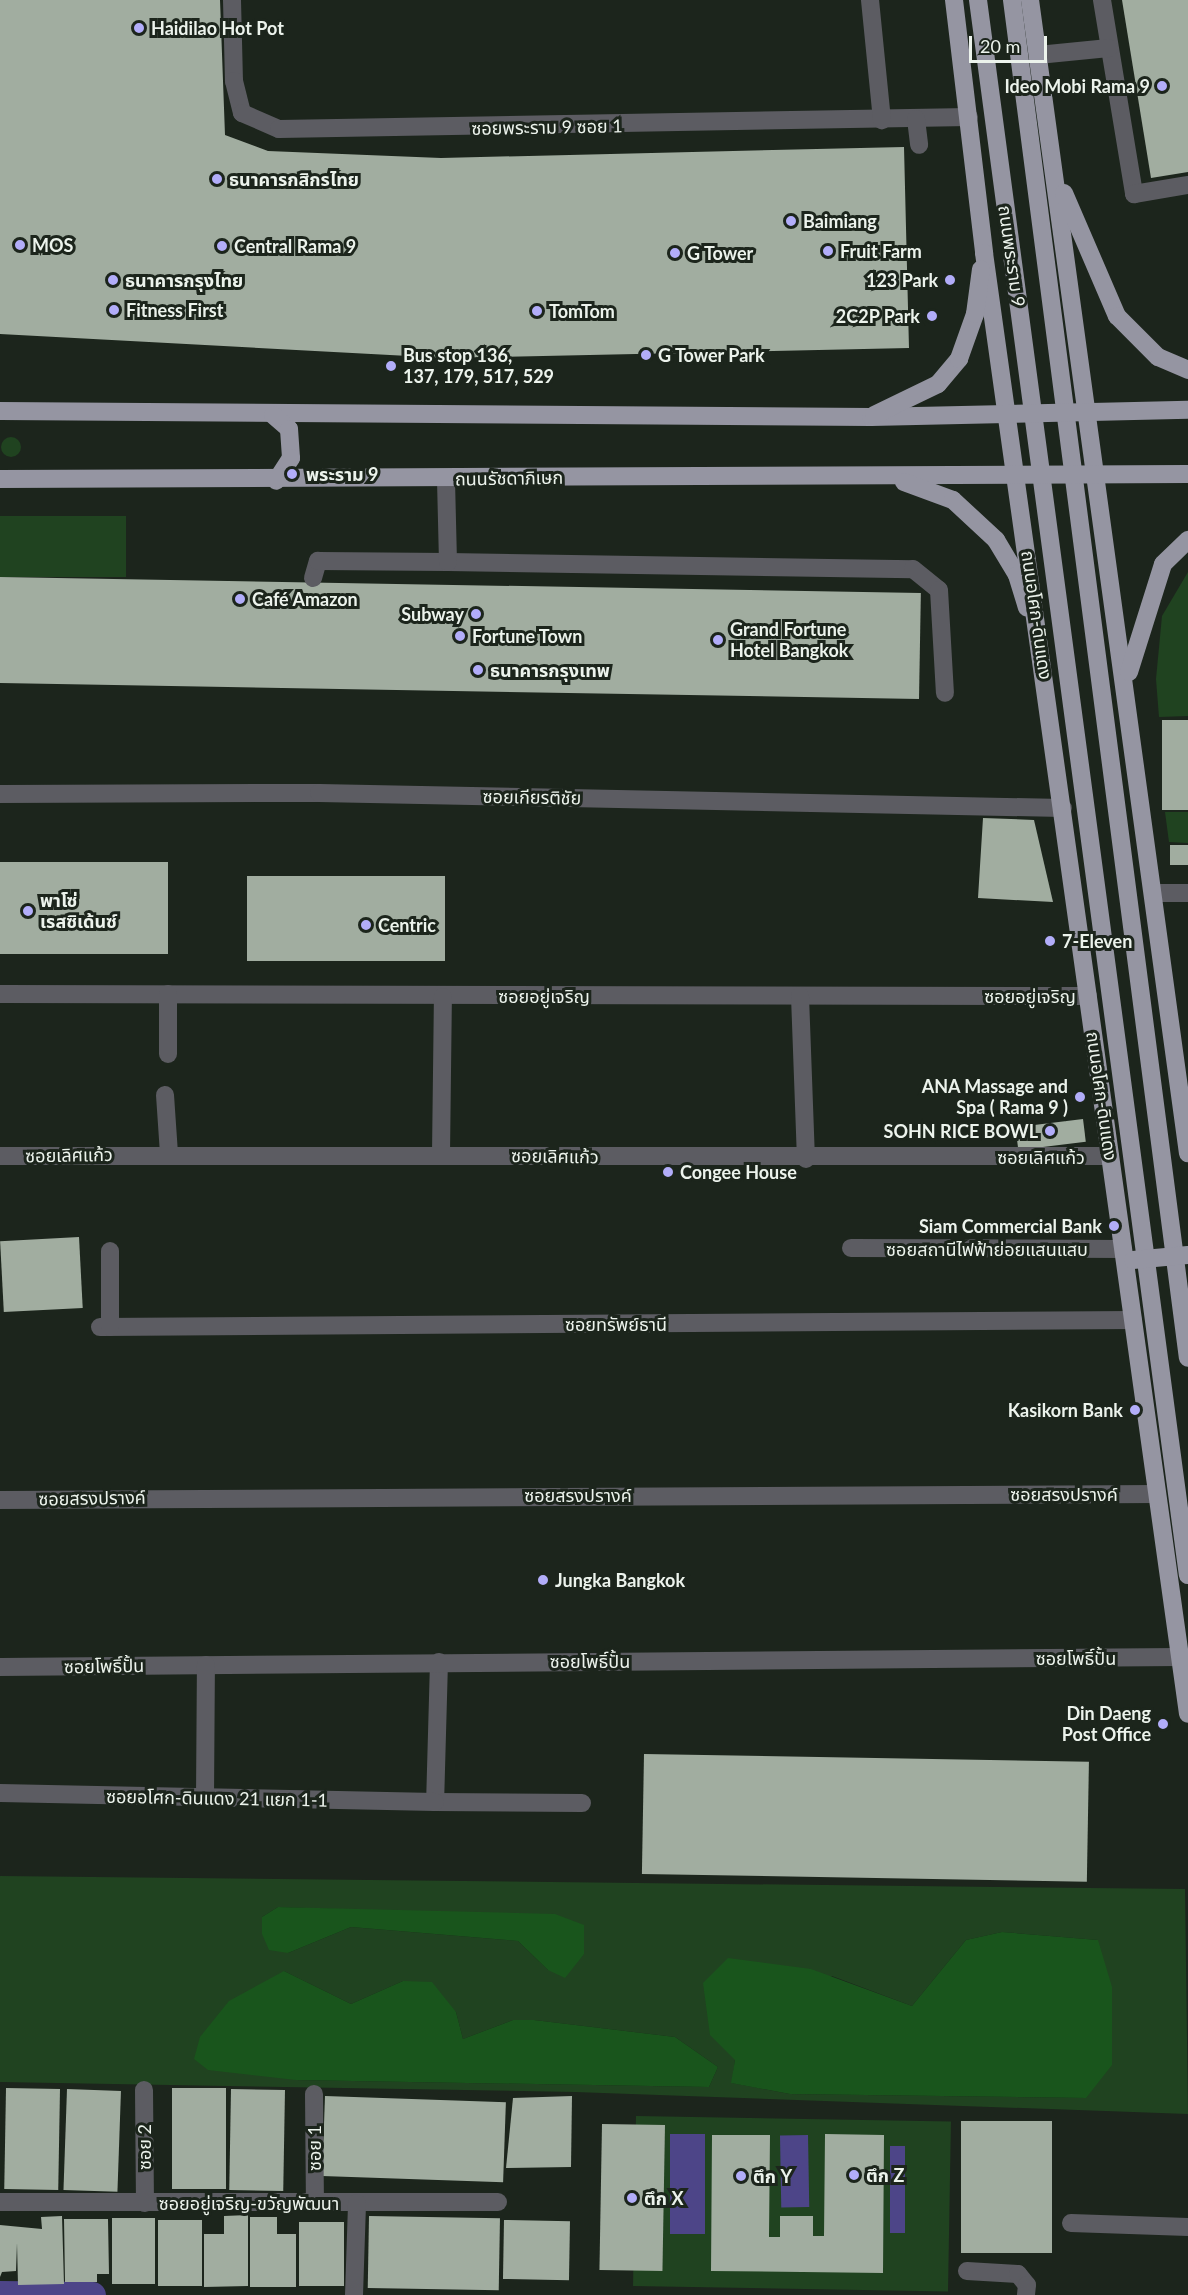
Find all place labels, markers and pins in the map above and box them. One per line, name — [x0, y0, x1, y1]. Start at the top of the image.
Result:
place label: Haidilao Hot Pot — [151, 17, 284, 39]
marker: Haidilao Hot Pot — [132, 21, 146, 35]
place label: Ideo Mobi Rama 9 — [1005, 75, 1150, 97]
marker: Ideo Mobi Rama 9 — [1155, 79, 1169, 93]
place label: ธนาคารกสิกรไทย — [229, 168, 359, 190]
marker: ธนาคารกสิกรไทย — [210, 172, 224, 186]
place label: Baimiang — [803, 210, 877, 232]
marker: Baimiang — [784, 214, 798, 228]
place label: MOS — [32, 234, 73, 256]
place label: Central Rama 9 — [234, 235, 356, 257]
marker: MOS — [13, 238, 27, 252]
marker: Central Rama 9 — [215, 239, 229, 253]
place label: Fruit Farm — [840, 240, 922, 262]
place label: G Tower — [687, 242, 754, 264]
marker: Fruit Farm — [821, 244, 835, 258]
marker: G Tower — [668, 246, 682, 260]
place label: ธนาคารกรุงไทย — [125, 269, 243, 291]
place label: 123 Park — [866, 269, 938, 291]
marker: ธนาคารกรุงไทย — [106, 273, 120, 287]
marker: 123 Park — [943, 273, 957, 287]
place label: Fitness First — [126, 299, 223, 321]
place label: TomTom — [549, 300, 615, 322]
marker: Fitness First — [107, 303, 121, 317]
marker: TomTom — [530, 304, 544, 318]
place label: 2C2P Park — [835, 305, 920, 327]
marker: 2C2P Park — [925, 309, 939, 323]
place label: G Tower Park — [658, 344, 766, 366]
place label: Bus stop 136, 137, 179, 517, 529 — [403, 345, 554, 388]
marker: G Tower Park — [639, 348, 653, 362]
marker: Bus stop 136, 137, 179, 517, 529 — [384, 359, 398, 373]
place label: พระราม 9 — [306, 463, 378, 485]
marker: พระราม 9 — [283, 465, 301, 483]
place label: Café Amazon — [252, 588, 358, 610]
marker: Café Amazon — [233, 592, 247, 606]
place label: Subway — [401, 603, 464, 625]
marker: Subway — [469, 607, 483, 621]
place label: Grand Fortune Hotel Bangkok — [730, 619, 848, 662]
place label: Fortune Town — [472, 625, 583, 647]
marker: Fortune Town — [453, 629, 467, 643]
marker: Grand Fortune Hotel Bangkok — [711, 633, 725, 647]
place label: ธนาคารกรุงเทพ — [490, 659, 610, 681]
marker: ธนาคารกรุงเทพ — [471, 663, 485, 677]
place label: พาโซ่ เรสซิเด้นซ์ — [40, 890, 117, 932]
marker: พาโซ่ เรสซิเด้นซ์ — [21, 904, 35, 918]
place label: Centric — [378, 914, 436, 936]
marker: Centric — [359, 918, 373, 932]
place label: 7-Eleven — [1062, 930, 1132, 952]
marker: 7-Eleven — [1043, 934, 1057, 948]
place label: ANA Massage and Spa ( Rama 9 ) — [921, 1076, 1068, 1118]
marker: ANA Massage and Spa ( Rama 9 ) — [1073, 1090, 1087, 1104]
place label: SOHN RICE BOWL — [884, 1120, 1038, 1142]
marker: SOHN RICE BOWL — [1043, 1124, 1057, 1138]
place label: Congee House — [680, 1161, 797, 1183]
marker: Congee House — [661, 1165, 675, 1179]
place label: Siam Commercial Bank — [919, 1215, 1102, 1237]
marker: Siam Commercial Bank — [1107, 1219, 1121, 1233]
place label: Kasikorn Bank — [1008, 1399, 1123, 1421]
marker: Kasikorn Bank — [1128, 1403, 1142, 1417]
place label: Jungka Bangkok — [555, 1569, 685, 1591]
marker: Jungka Bangkok — [536, 1573, 550, 1587]
place label: Din Daeng Post Office — [1062, 1703, 1151, 1746]
marker: Din Daeng Post Office — [1156, 1717, 1170, 1731]
place label: ตึก Z — [866, 2164, 904, 2186]
place label: ตึก Y — [753, 2165, 792, 2187]
marker: ตึก Z — [847, 2168, 861, 2182]
marker: ตึก Y — [734, 2169, 748, 2183]
place label: ตึก X — [644, 2187, 683, 2209]
marker: ตึก X — [625, 2191, 639, 2205]

